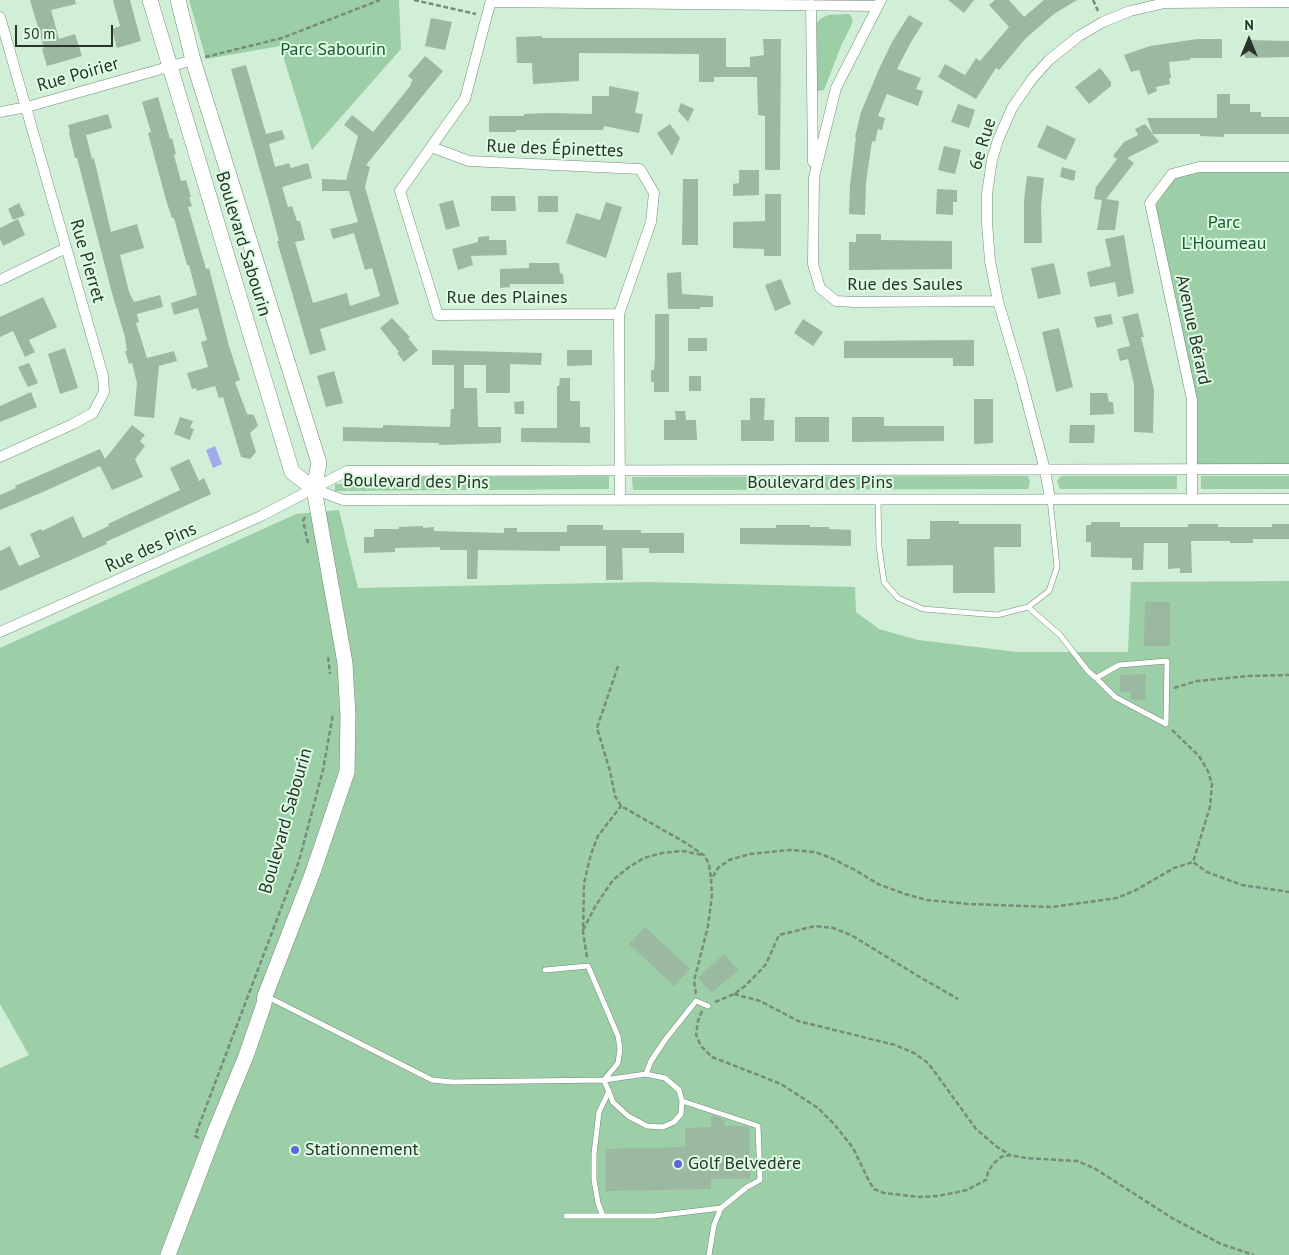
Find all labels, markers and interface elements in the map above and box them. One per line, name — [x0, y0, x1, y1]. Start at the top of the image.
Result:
scale bar — [18, 15, 115, 47]
north arrow — [1224, 15, 1274, 65]
text: N — [1244, 16, 1254, 34]
text: 50 m — [23, 24, 56, 43]
park label: Parc Sabourin — [280, 39, 386, 61]
street label: Rue Poirier — [35, 53, 121, 97]
street label: 6e Rue — [965, 115, 1001, 173]
street label: Rue des Épinettes — [486, 136, 624, 162]
street label: Boulevard Sabourin — [211, 169, 275, 319]
park label: Parc L'Houmeau — [1182, 212, 1266, 254]
street label: Rue Pierret — [65, 217, 109, 305]
street label: Avenue Bérard — [1171, 273, 1215, 387]
street label: Rue des Saules — [847, 274, 963, 296]
street label: Rue des Plaines — [446, 287, 568, 309]
street label: Boulevard des Pins — [343, 470, 489, 494]
street label: Boulevard des Pins — [747, 472, 893, 494]
street label: Rue des Pins — [102, 518, 200, 578]
street label: Boulevard Sabourin — [255, 746, 317, 896]
place label: Stationnement — [305, 1139, 419, 1161]
marker: Stationnement — [289, 1144, 301, 1156]
place label: Golf Belvedère — [688, 1153, 801, 1175]
marker: Golf Belvedère — [672, 1158, 684, 1170]

